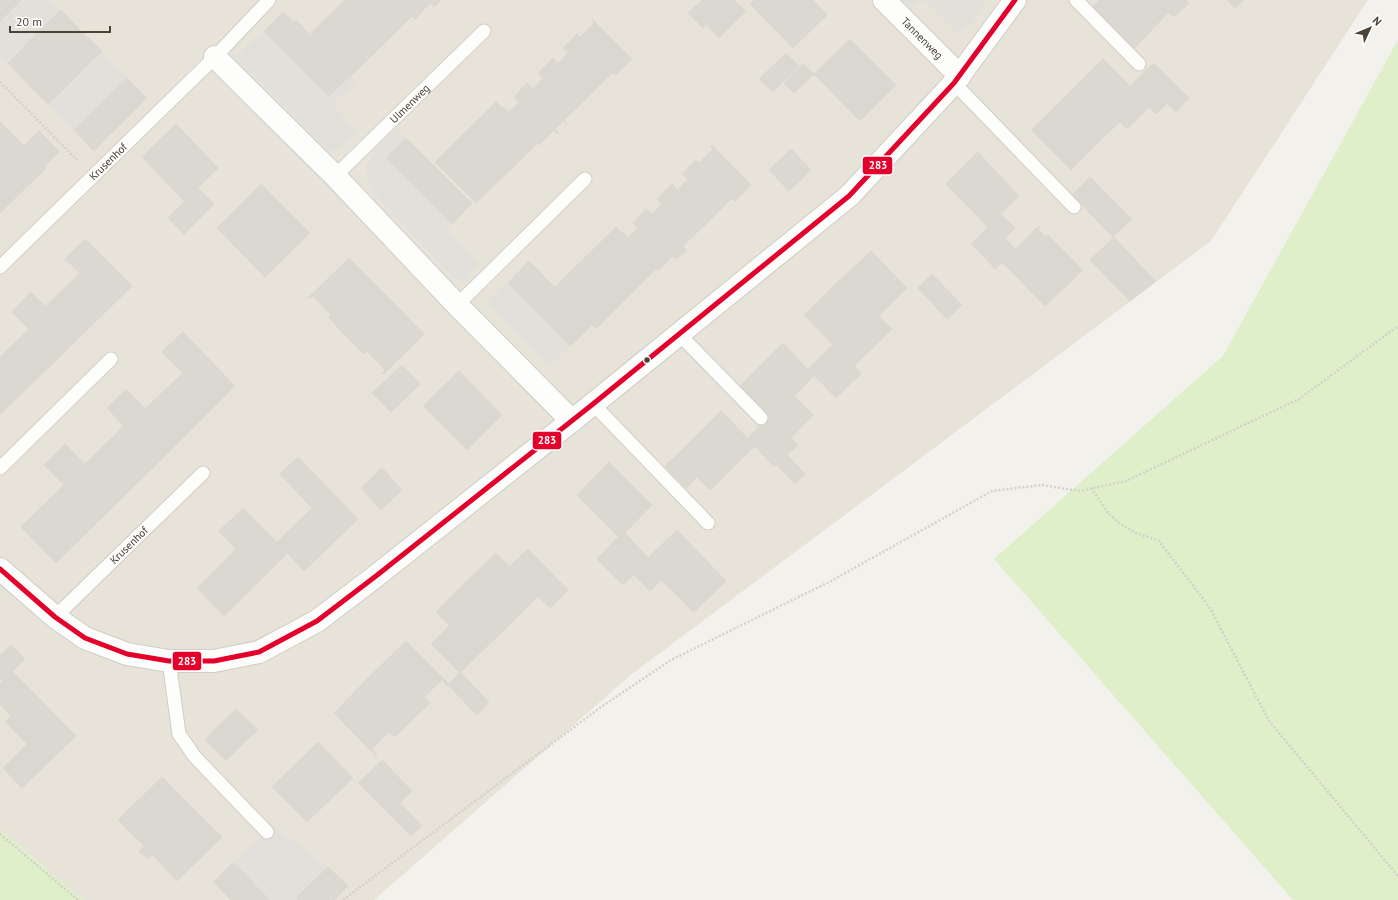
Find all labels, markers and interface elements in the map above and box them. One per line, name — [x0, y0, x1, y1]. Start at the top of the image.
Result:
scale bar — [10, 8, 110, 34]
north arrow — [1350, 8, 1390, 48]
text: 20 m — [16, 14, 42, 29]
street label: Tannenweg — [898, 14, 946, 62]
text: N — [1370, 14, 1385, 29]
street label: Ulmenweg — [387, 81, 433, 126]
street label: Krusenhof — [86, 139, 130, 183]
line badge: 283 — [862, 156, 893, 175]
text: 283 — [869, 158, 887, 172]
unlabelled marker — [642, 355, 652, 365]
line badge: 283 — [532, 431, 562, 450]
text: 283 — [538, 433, 556, 447]
street label: Krusenhof — [107, 523, 151, 567]
line badge: 283 — [172, 651, 202, 671]
text: 283 — [178, 654, 196, 668]

